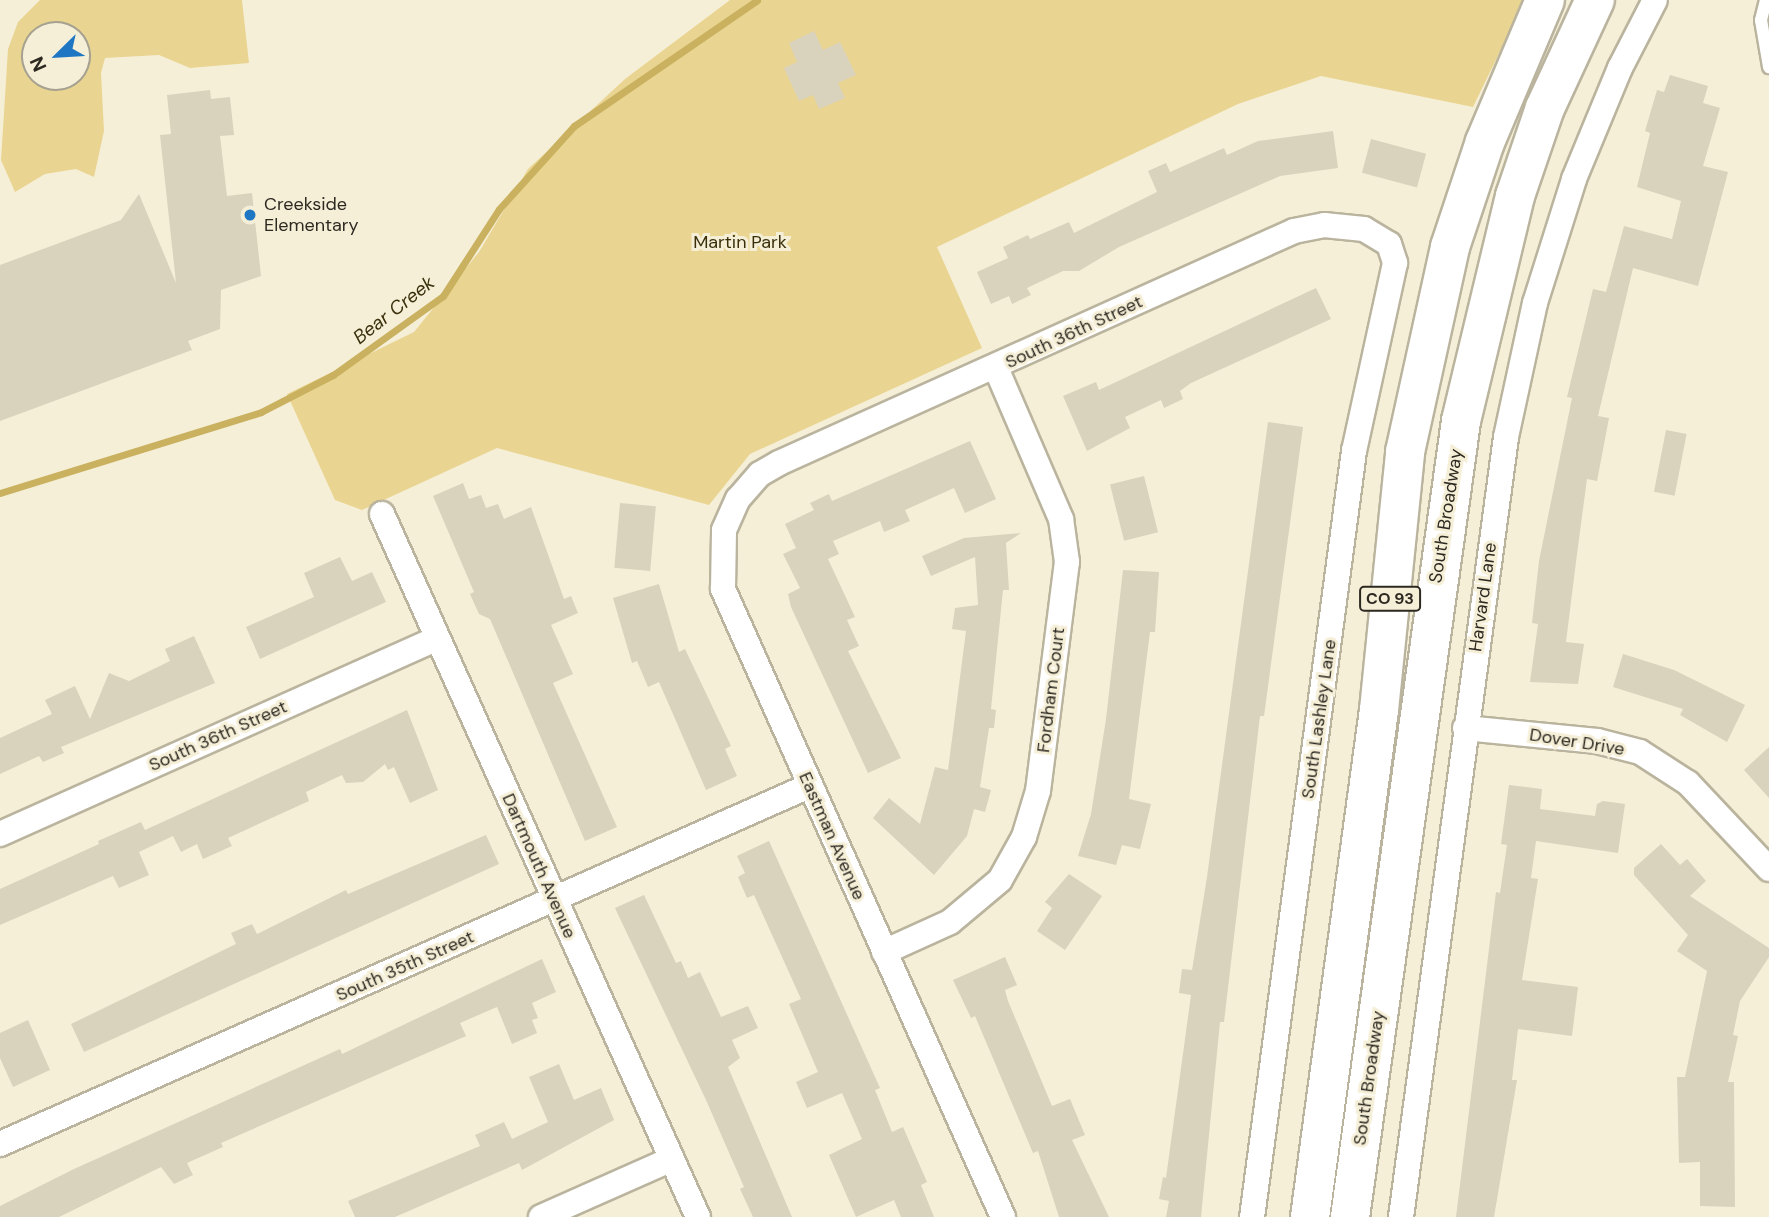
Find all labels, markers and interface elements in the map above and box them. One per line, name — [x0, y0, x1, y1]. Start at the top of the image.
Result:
north arrow — [21, 21, 91, 91]
text: N — [24, 53, 52, 75]
place label: Creekside Elementary — [264, 194, 359, 236]
marker: Creekside Elementary — [242, 207, 258, 223]
park label: Martin Park — [693, 231, 787, 253]
water label: Bear Creek — [349, 271, 439, 349]
street label: South 36th Street — [1002, 291, 1146, 373]
street label: South Broadway — [1425, 447, 1467, 585]
street label: Harvard Lane — [1465, 541, 1501, 653]
road number: CO 93 — [1358, 586, 1422, 612]
street label: Fordham Court — [1033, 626, 1069, 754]
street label: South Lashley Lane — [1297, 638, 1341, 800]
street label: South 36th Street — [146, 696, 290, 776]
street label: Dover Drive — [1528, 724, 1626, 760]
street label: Eastman Avenue — [794, 769, 870, 903]
street label: Dartmouth Avenue — [497, 790, 581, 942]
street label: South 35th Street — [333, 926, 477, 1006]
street label: South Broadway — [1349, 1009, 1389, 1147]

